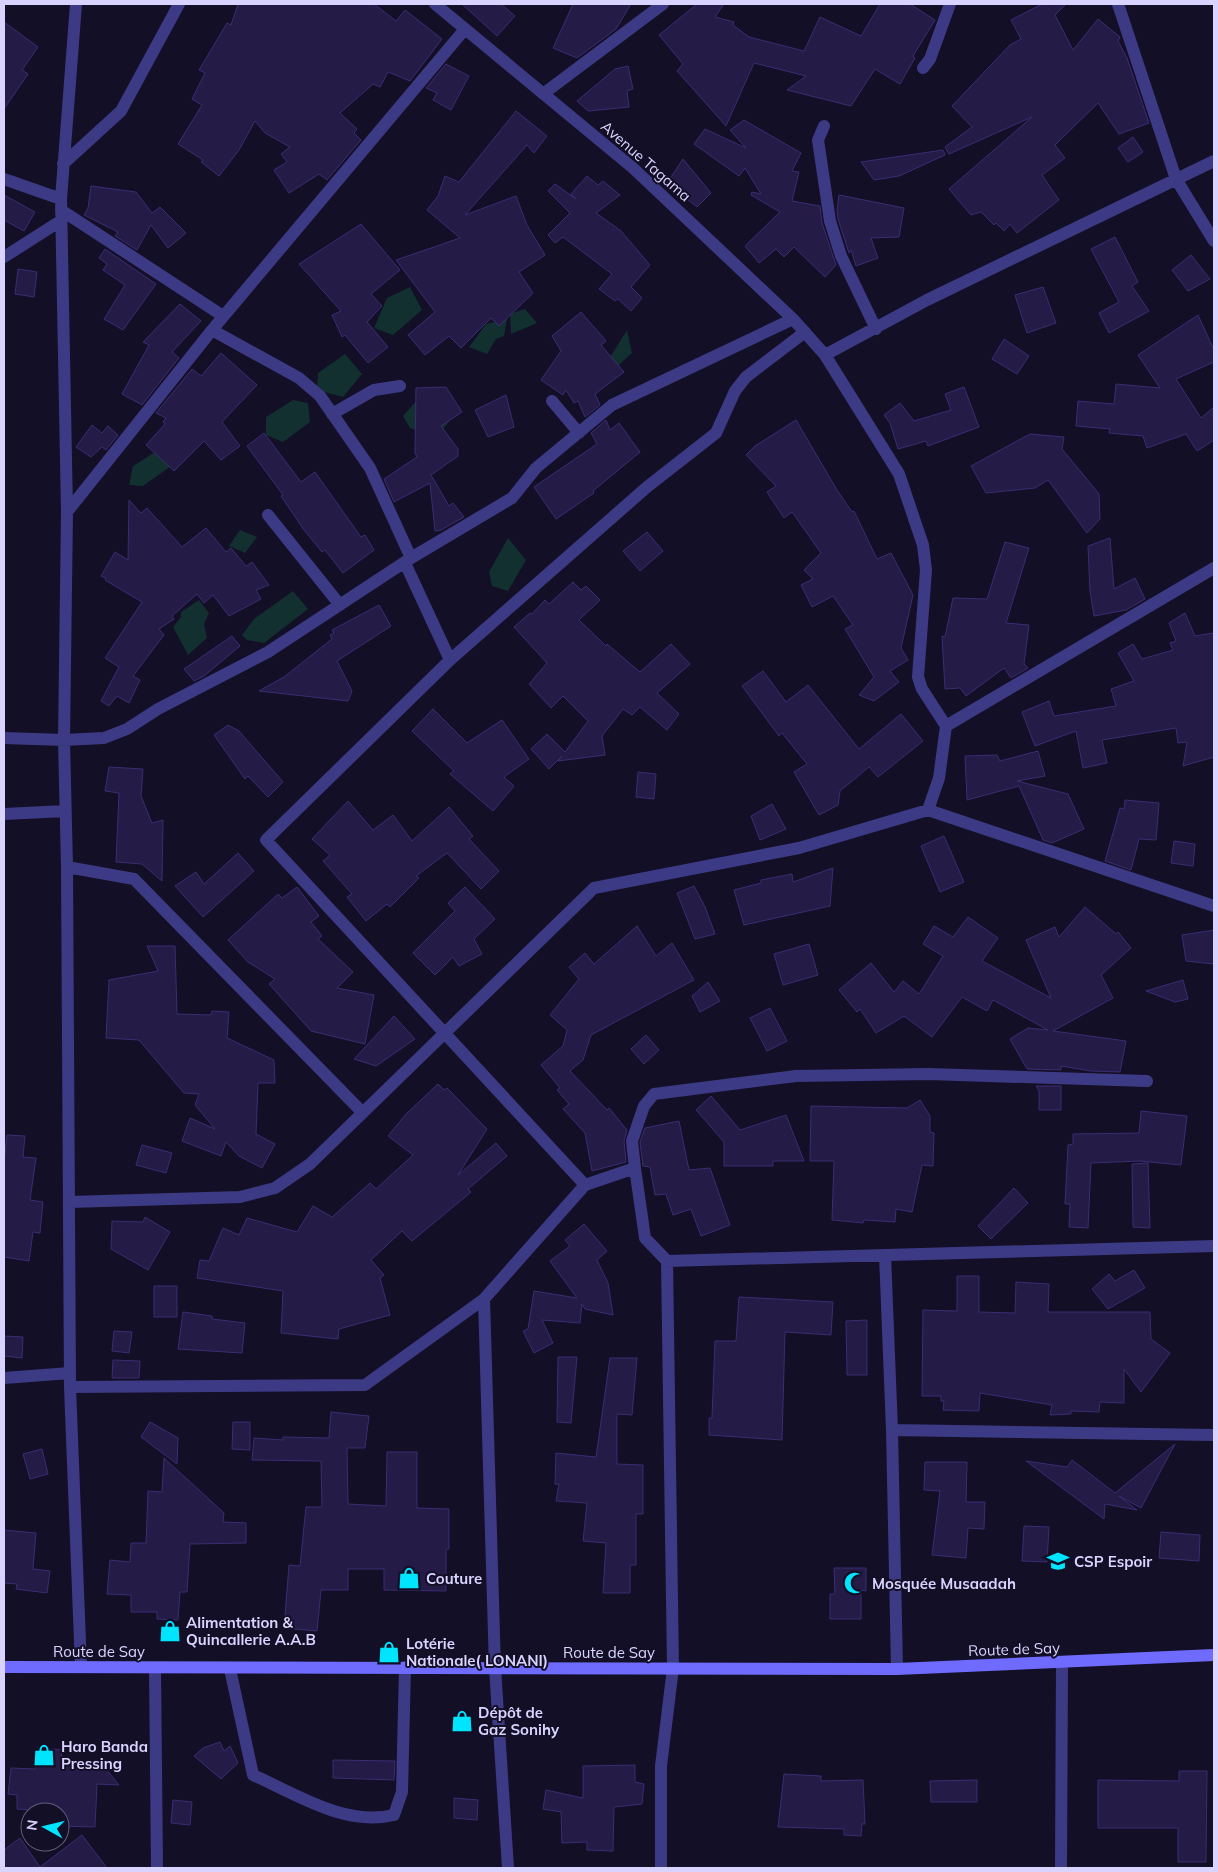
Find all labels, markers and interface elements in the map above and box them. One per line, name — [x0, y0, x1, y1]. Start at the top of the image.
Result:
street label: Avenue Tagama — [597, 117, 695, 205]
school or university icon: CSP Espoir — [1045, 1548, 1071, 1574]
place label: CSP Espoir — [1074, 1552, 1152, 1571]
shop icon: Couture — [396, 1565, 422, 1591]
place label: Couture — [426, 1569, 482, 1588]
mosque icon: Mosquée Musaadah — [842, 1570, 868, 1596]
place label: Mosquée Musaadah — [872, 1574, 1016, 1593]
place label: Alimentation & Quincallerie A.A.B — [186, 1613, 316, 1649]
shop icon: Alimentation & Quincallerie A.A.B — [157, 1618, 183, 1644]
place label: Lotérie Nationale( LONANI) — [406, 1634, 548, 1670]
street label: Route de Say — [968, 1638, 1060, 1660]
shop icon: Lotérie Nationale( LONANI) — [376, 1639, 402, 1665]
street label: Route de Say — [53, 1642, 145, 1661]
street label: Route de Say — [563, 1643, 655, 1662]
place label: Dépôt de Gaz Sonihy — [478, 1703, 560, 1739]
shop icon: Dépôt de Gaz Sonihy — [449, 1708, 475, 1734]
place label: Haro Banda Pressing — [61, 1737, 148, 1773]
shop icon: Haro Banda Pressing — [31, 1742, 57, 1768]
north arrow — [20, 1802, 70, 1852]
text: N — [22, 1819, 42, 1832]

